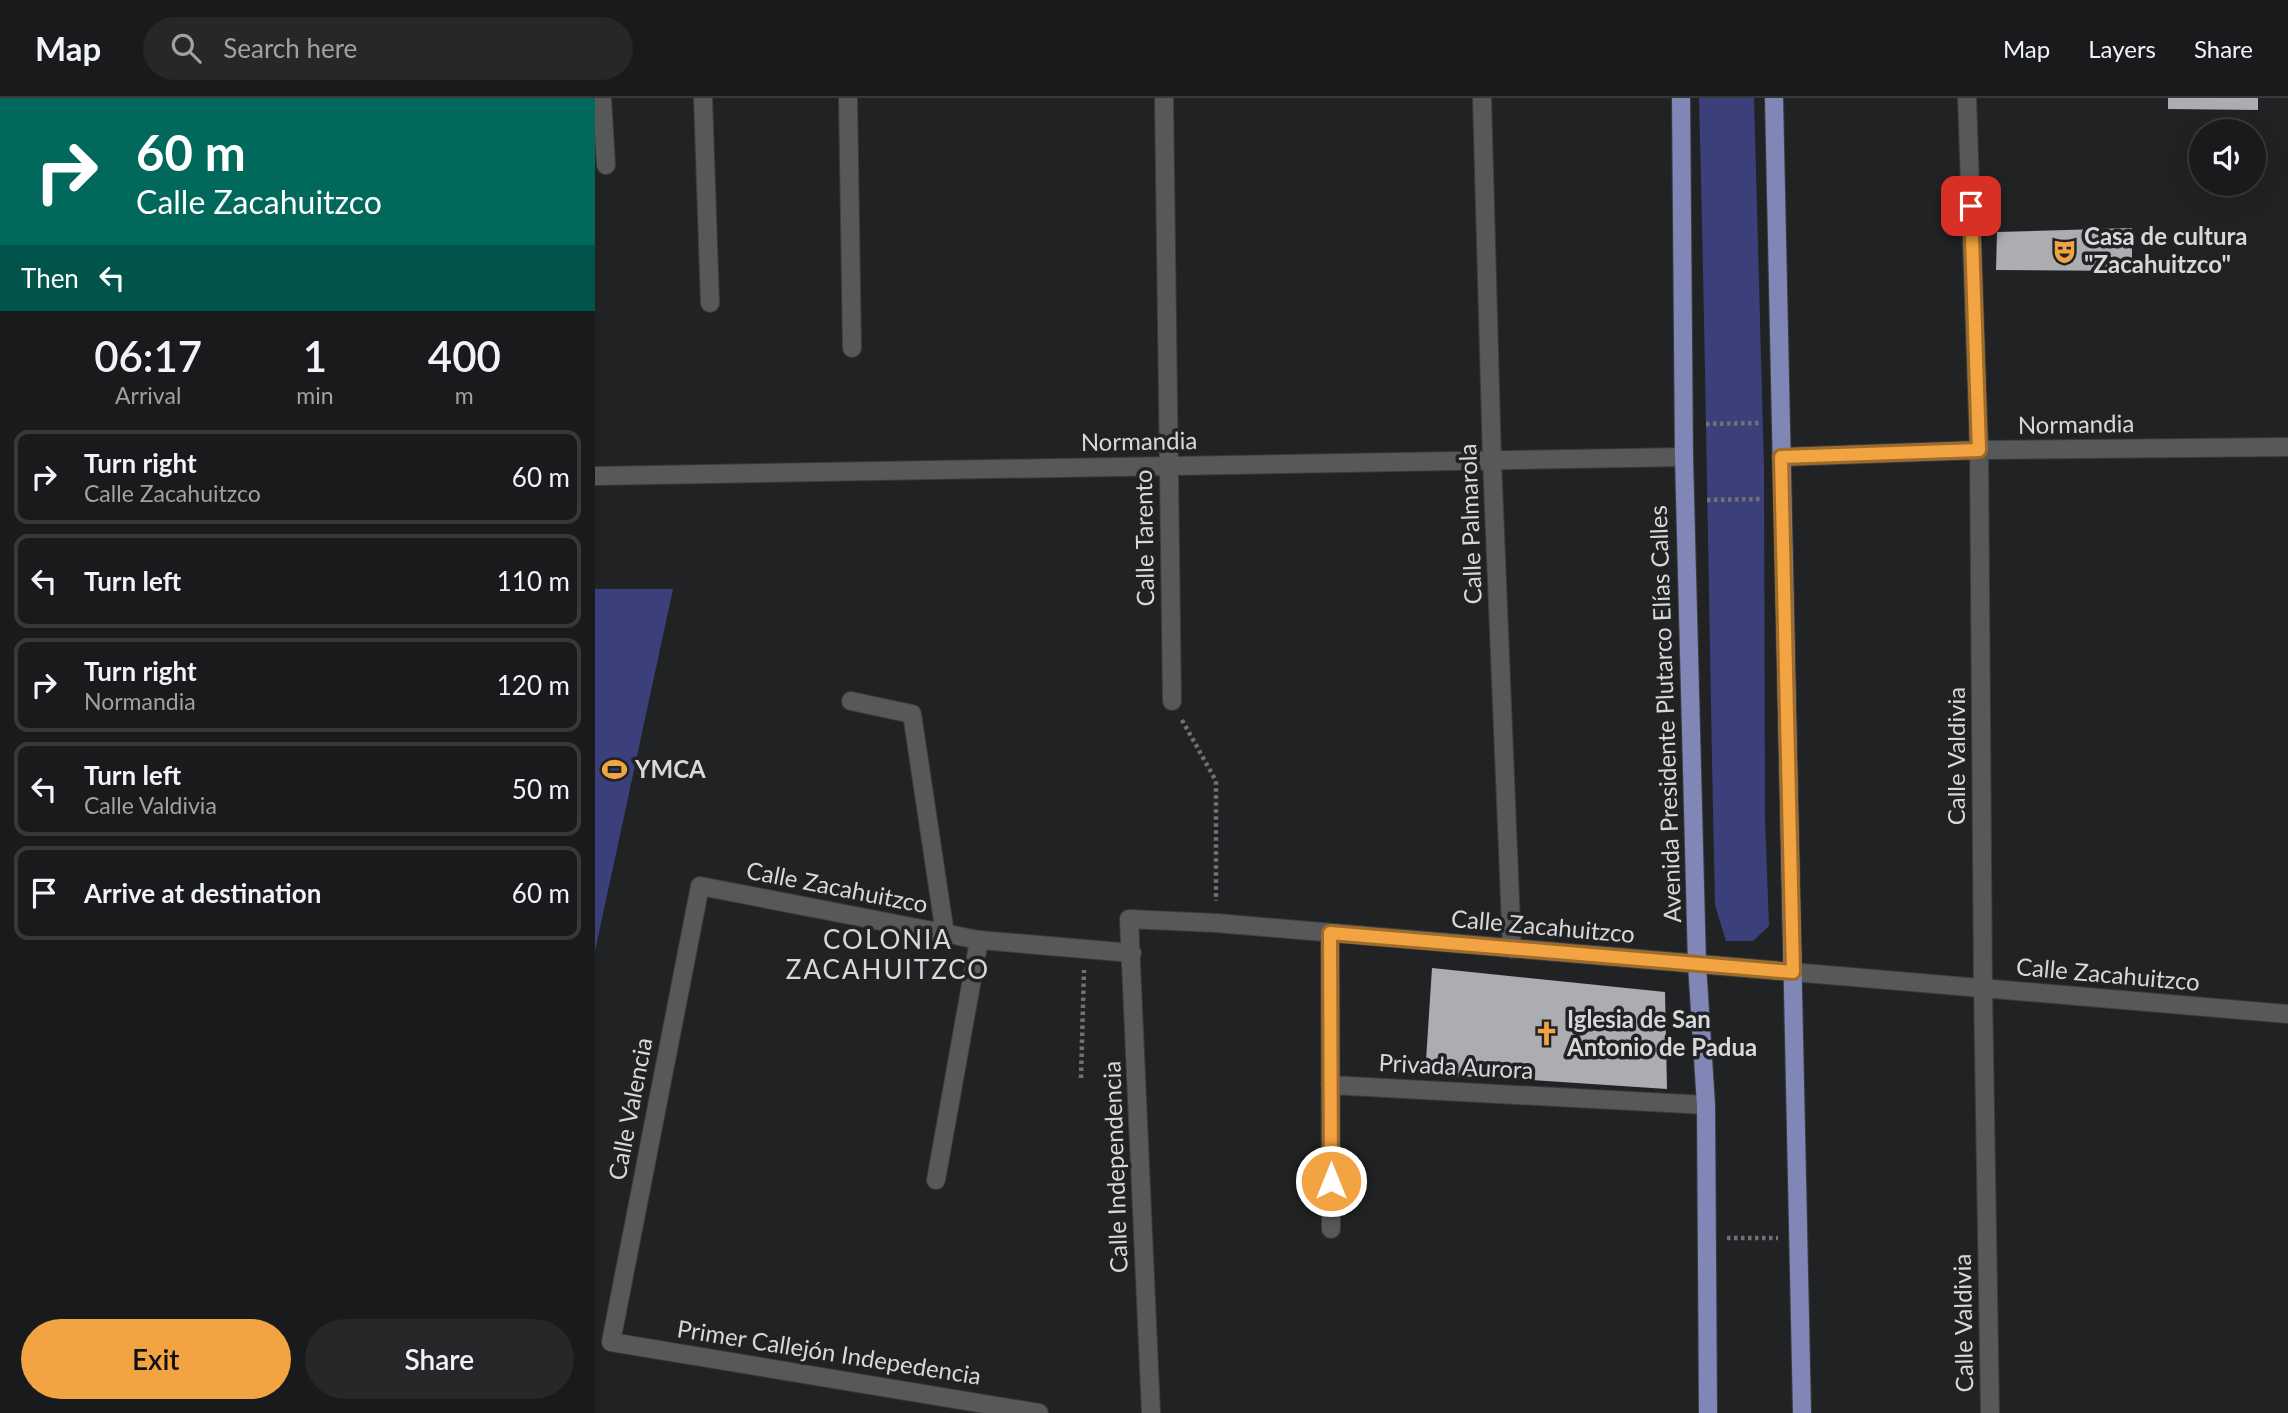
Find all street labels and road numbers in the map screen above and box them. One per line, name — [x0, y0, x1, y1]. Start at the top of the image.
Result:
street label: Normandia — [2017, 408, 2134, 439]
street label: Normandia — [1080, 425, 1197, 456]
street label: Calle Palmarola — [1452, 443, 1487, 605]
street label: Calle Tarento — [1128, 469, 1159, 607]
street label: Avenida Presidente Plutarco Elías Calles — [1643, 505, 1686, 923]
street label: Calle Valdivia — [1941, 687, 1970, 825]
street label: Calle Zacahuitzco — [744, 855, 931, 918]
street label: Calle Zacahuitzco — [1450, 903, 1636, 948]
street label: Calle Zacahuitzco — [2015, 951, 2201, 996]
street label: Calle Valencia — [602, 1035, 658, 1182]
street label: Privada Aurora — [1378, 1047, 1534, 1084]
street label: Calle Independencia — [1096, 1060, 1133, 1274]
street label: Calle Valdivia — [1947, 1253, 1978, 1393]
street label: Primer Callejón Indepedencia — [675, 1313, 983, 1390]

